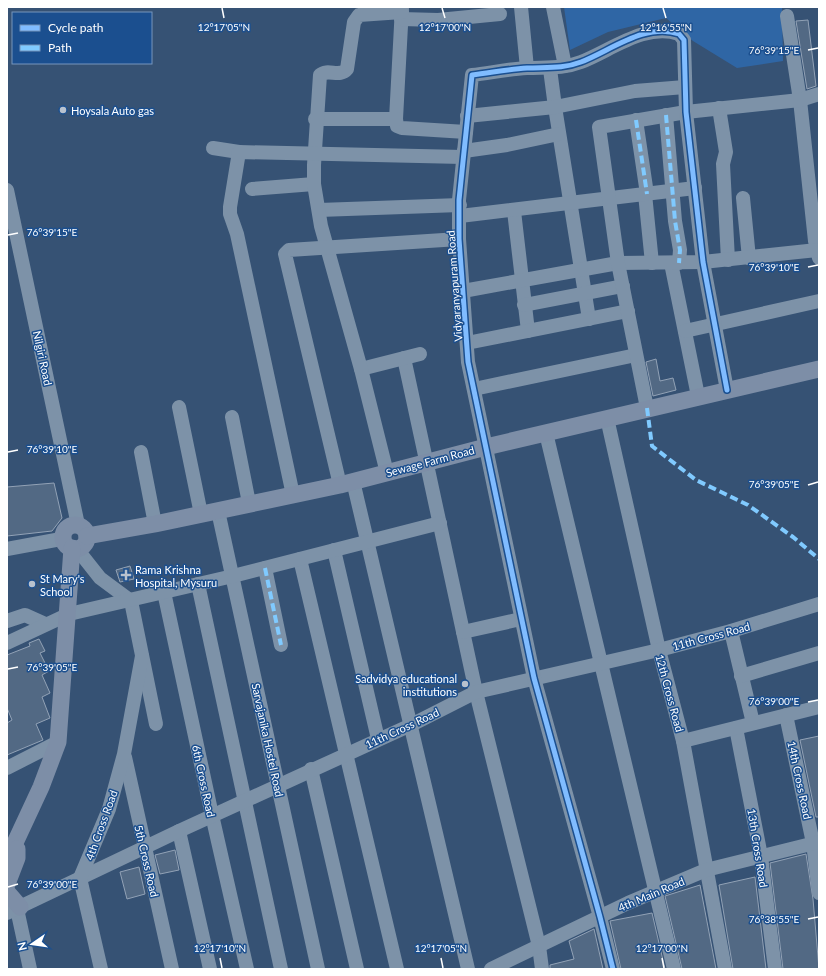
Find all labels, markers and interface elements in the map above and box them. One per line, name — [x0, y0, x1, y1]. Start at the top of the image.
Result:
legend — [12, 12, 152, 64]
text: Cycle path — [48, 20, 103, 35]
text: 12°17'05"N — [198, 21, 250, 33]
text: 12°17'00"N — [419, 21, 471, 33]
text: 12°16'55"N — [640, 21, 692, 33]
text: Path — [48, 40, 72, 55]
text: 76°39'15"E — [749, 44, 799, 56]
place label: Hoysala Auto gas — [71, 104, 154, 117]
marker: Hoysala Auto gas — [58, 105, 68, 115]
text: 76°39'15"E — [27, 226, 77, 238]
street label: Vidyaranyapuram Road — [444, 230, 464, 342]
text: 76°39'10"E — [749, 261, 799, 273]
street label: Nilgiri Road — [31, 329, 55, 387]
text: 76°39'10"E — [27, 443, 77, 455]
street label: Sewage Farm Road — [384, 443, 476, 479]
text: 76°39'05"E — [749, 478, 799, 490]
place label: Rama Krishna Hospital, Mysuru — [135, 563, 217, 589]
marker: Rama Krishna Hospital, Mysuru — [120, 569, 132, 581]
place label: St Mary's School — [40, 572, 85, 598]
marker: St Mary's School — [27, 579, 37, 589]
street label: 11th Cross Road — [671, 619, 751, 653]
street label: 12th Cross Road — [653, 653, 687, 733]
text: 76°39'05"E — [27, 661, 77, 673]
place label: Sadvidya educational institutions — [355, 672, 457, 698]
marker: Sadvidya educational institutions — [460, 679, 470, 689]
street label: Sarvajanika Hostel Road — [250, 682, 286, 798]
text: 76°39'00"E — [749, 695, 799, 707]
street label: 11th Cross Road — [363, 705, 441, 751]
street label: 14th Cross Road — [785, 740, 815, 820]
street label: 6th Cross Road — [190, 744, 218, 818]
street label: 4th Cross Road — [82, 788, 120, 862]
street label: 13th Cross Road — [745, 808, 771, 888]
street label: 5th Cross Road — [132, 824, 162, 898]
street label: 4th Main Road — [616, 874, 686, 914]
text: 76°39'00"E — [27, 878, 77, 890]
text: 76°38'55"E — [749, 913, 799, 925]
north arrow — [12, 924, 52, 964]
text: N — [14, 941, 29, 952]
text: 12°17'10"N — [194, 942, 246, 954]
text: 12°17'05"N — [415, 942, 467, 954]
text: 12°17'00"N — [636, 942, 688, 954]

